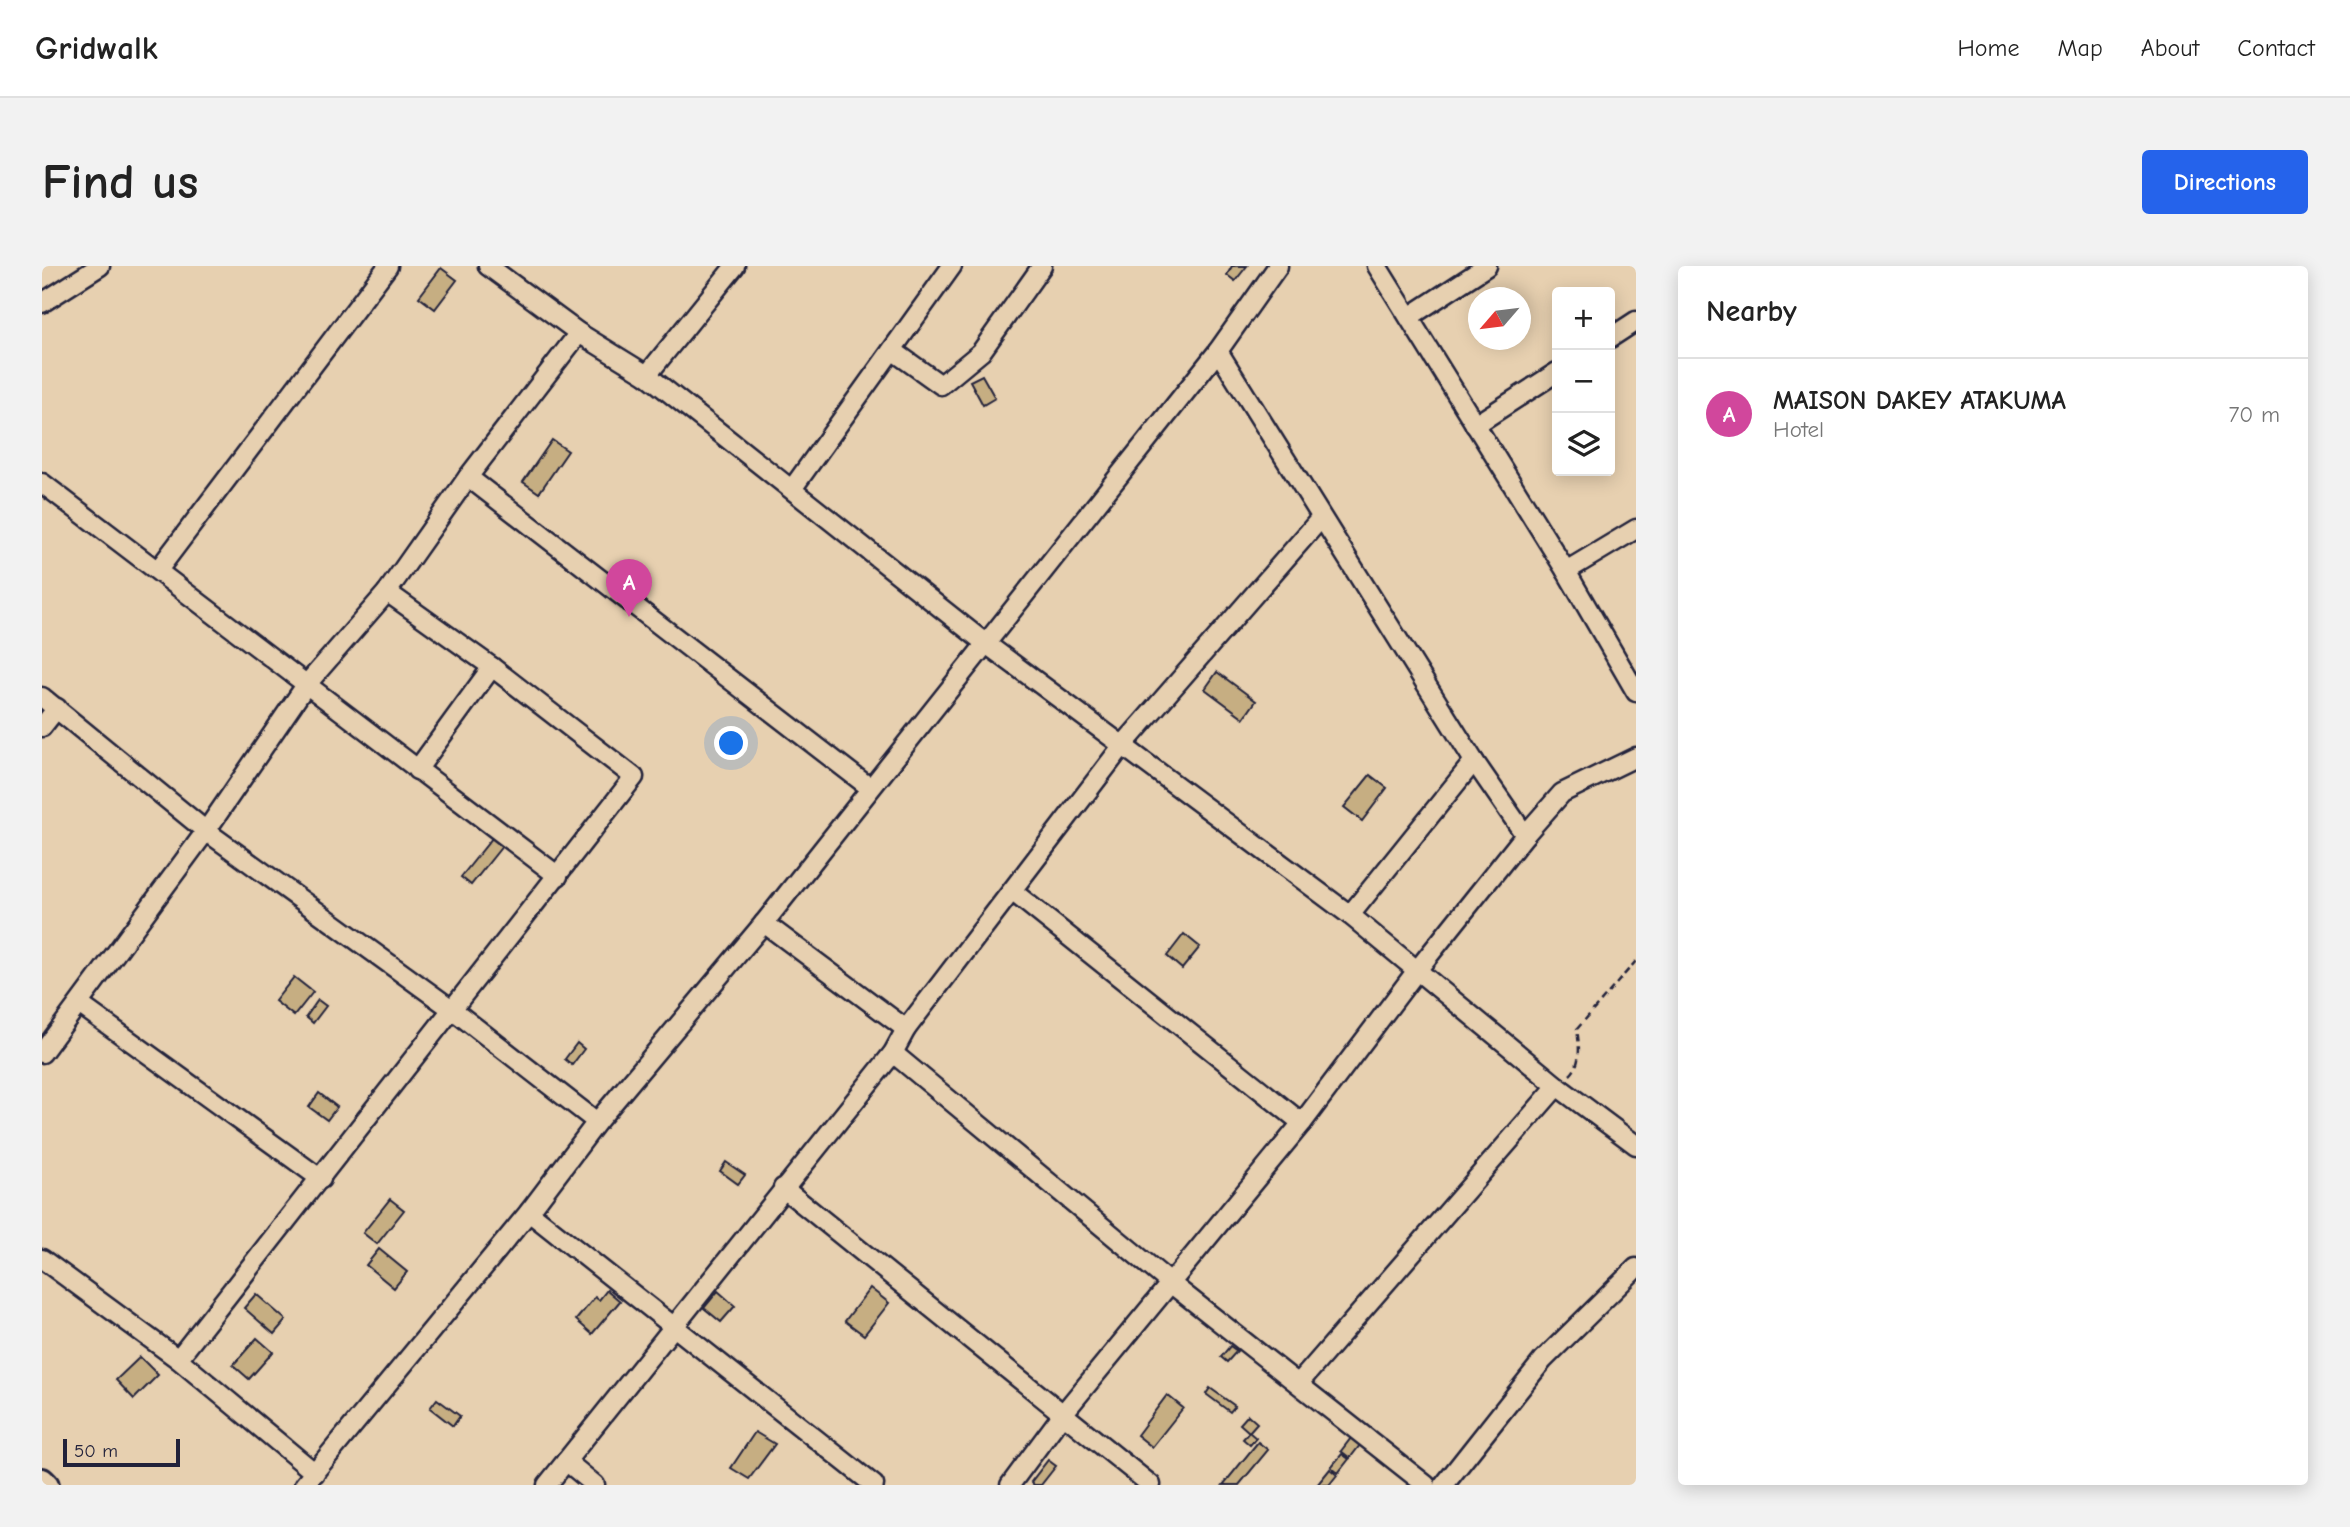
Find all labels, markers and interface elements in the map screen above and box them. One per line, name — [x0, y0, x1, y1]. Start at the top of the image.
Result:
text: Gridwalk — [35, 29, 158, 67]
text: Home — [1958, 34, 2019, 62]
text: Map — [2057, 34, 2103, 62]
text: About — [2141, 34, 2199, 62]
text: Contact — [2237, 34, 2315, 62]
button: Directions — [2142, 150, 2308, 214]
text: Find us — [42, 154, 198, 210]
north arrow — [1468, 287, 1531, 350]
map controls — [1552, 287, 1615, 476]
button: + — [1552, 287, 1615, 350]
text: Nearby — [1706, 294, 1797, 329]
button: − — [1552, 350, 1615, 413]
text: MAISON DAKEY ATAKUMA — [1773, 386, 2066, 416]
text: A — [1723, 401, 1735, 428]
text: 70 m — [2228, 401, 2280, 428]
button: layers — [1552, 413, 1615, 476]
text: Hotel — [1773, 416, 1824, 443]
pin: A — [606, 559, 652, 617]
your location — [714, 726, 748, 760]
scale bar — [63, 1436, 180, 1468]
text: 50 m — [74, 1440, 118, 1462]

